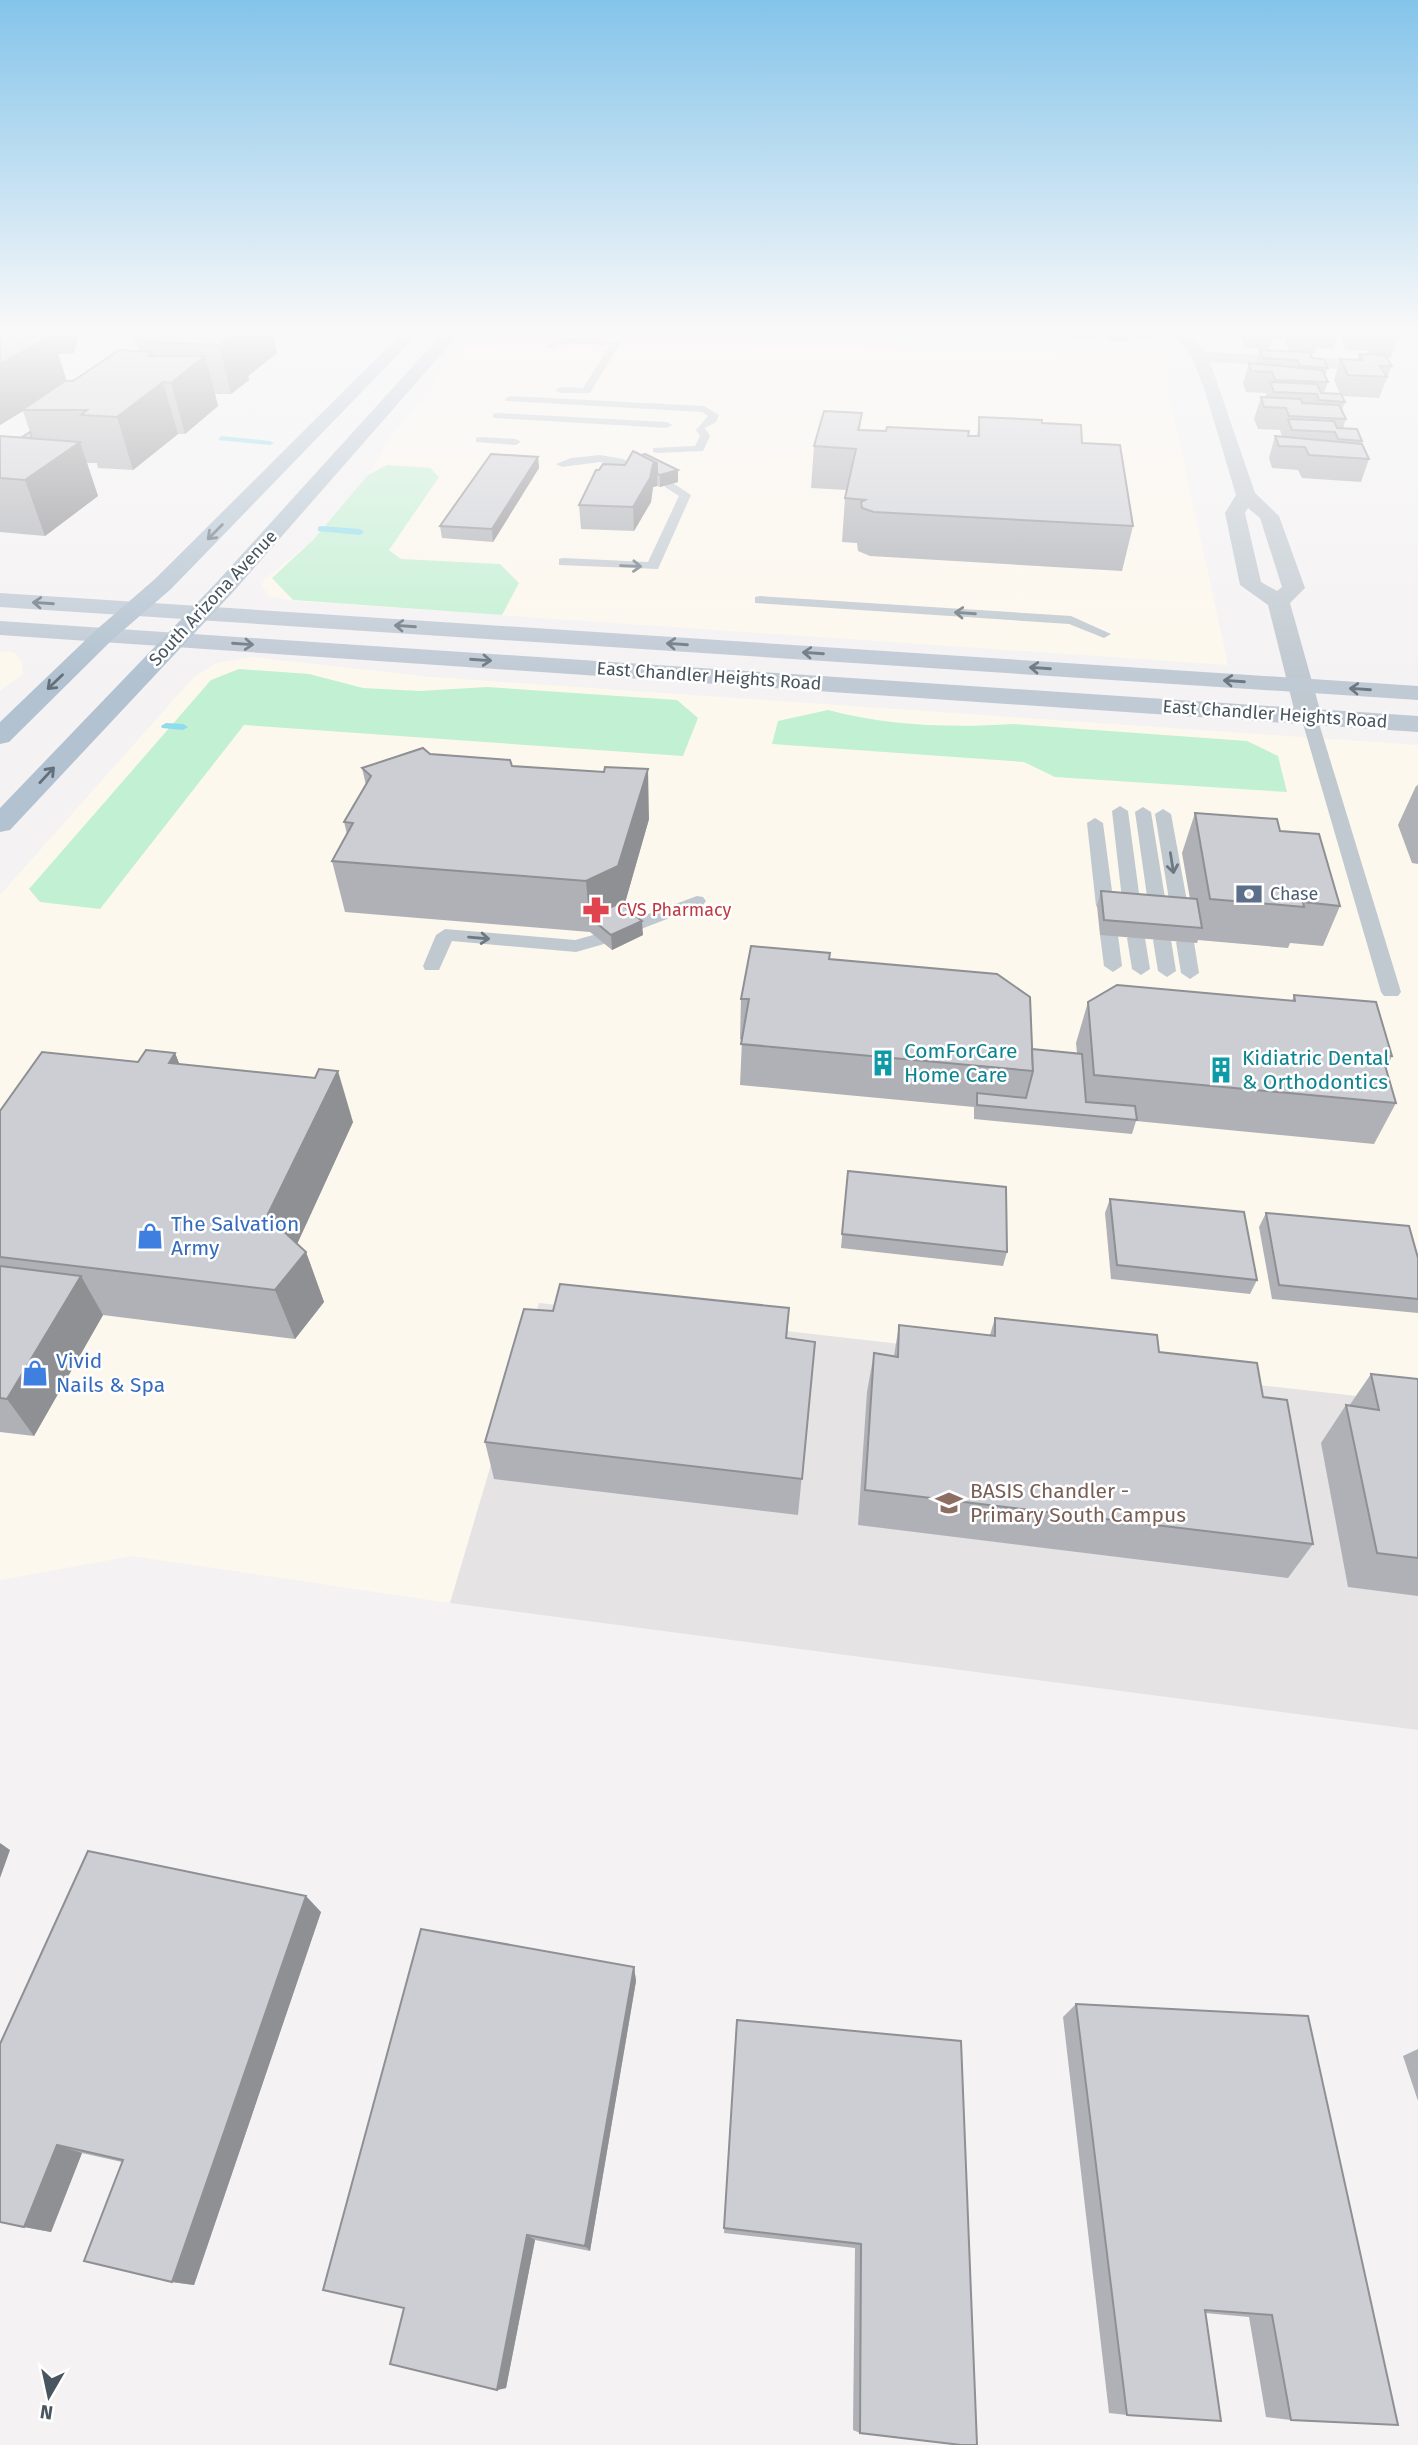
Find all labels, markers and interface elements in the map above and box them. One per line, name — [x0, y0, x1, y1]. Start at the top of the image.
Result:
one-way arrow — [206, 523, 223, 540]
street label: South Arizona Avenue — [144, 525, 282, 671]
one-way arrow — [619, 560, 642, 573]
one-way arrow — [33, 596, 55, 609]
one-way arrow — [955, 606, 977, 619]
one-way arrow — [394, 620, 417, 633]
one-way arrow — [666, 637, 689, 650]
one-way arrow — [231, 638, 254, 651]
one-way arrow — [803, 646, 825, 659]
one-way arrow — [469, 654, 492, 667]
street label: East Chandler Heights Road — [596, 657, 822, 695]
one-way arrow — [1029, 662, 1052, 675]
one-way arrow — [47, 674, 64, 691]
one-way arrow — [1224, 674, 1246, 687]
one-way arrow — [1349, 682, 1372, 695]
street label: East Chandler Heights Road — [1162, 695, 1388, 733]
one-way arrow — [39, 766, 55, 784]
one-way arrow — [1166, 851, 1179, 874]
bank icon: Chase — [1234, 879, 1264, 909]
place label: Chase — [1270, 883, 1318, 905]
pharmacy icon: CVS Pharmacy — [581, 895, 611, 925]
place label: CVS Pharmacy — [617, 899, 732, 921]
one-way arrow — [468, 932, 490, 945]
place label: ComForCare Home Care — [904, 1038, 1017, 1088]
place label: Kidiatric Dental & Orthodontics — [1242, 1045, 1389, 1095]
building icon: ComForCare Home Care — [868, 1048, 898, 1078]
building icon: Kidiatric Dental & Orthodontics — [1206, 1055, 1236, 1085]
place label: The Salvation Army — [171, 1211, 299, 1261]
shop icon: The Salvation Army — [135, 1221, 165, 1251]
place label: Vivid Nails & Spa — [56, 1348, 165, 1398]
shop icon: Vivid Nails & Spa — [20, 1358, 50, 1388]
place label: BASIS Chandler - Primary South Campus — [970, 1478, 1186, 1528]
school or university icon: BASIS Chandler - Primary South Campus — [934, 1488, 964, 1518]
north arrow — [14, 2361, 84, 2431]
text: N — [38, 2400, 54, 2425]

